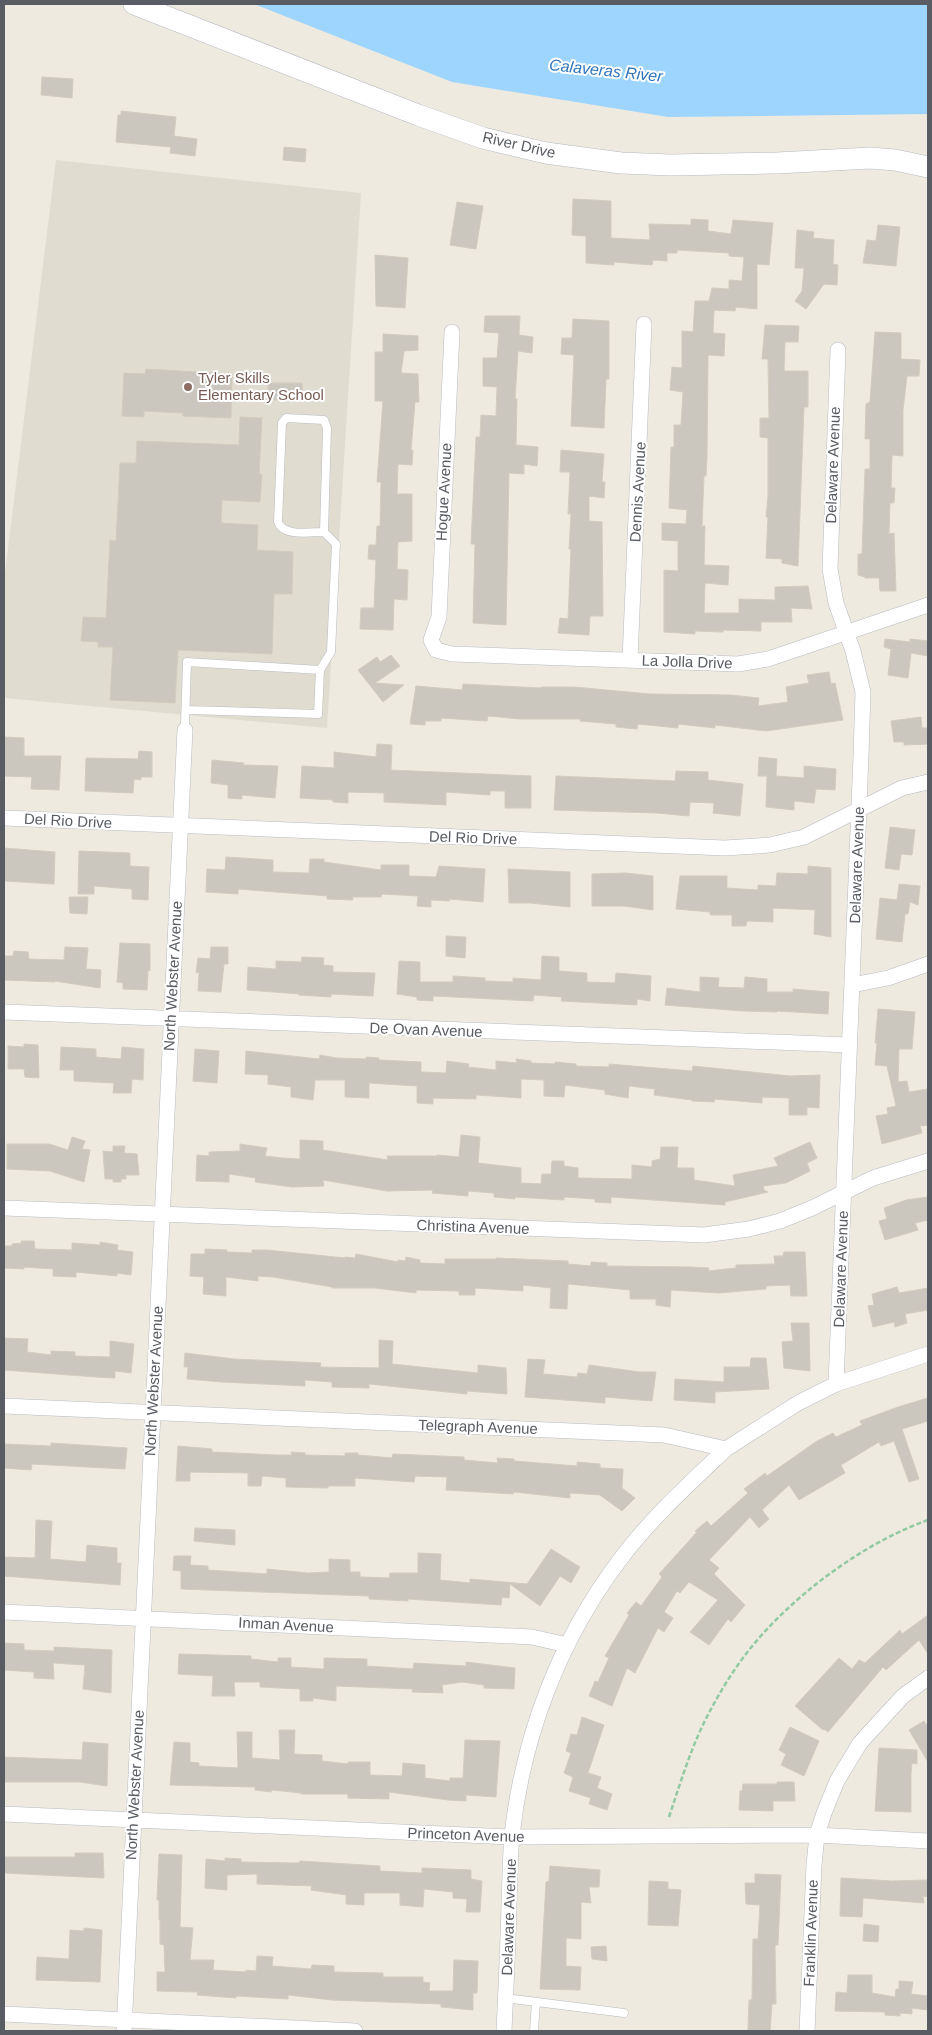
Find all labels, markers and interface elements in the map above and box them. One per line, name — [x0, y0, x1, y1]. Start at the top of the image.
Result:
water label: Calaveras River — [548, 56, 664, 85]
street label: River Drive — [481, 128, 557, 161]
place label: Tyler Skills Elementary School — [198, 369, 324, 403]
marker: Tyler Skills Elementary School — [182, 381, 194, 393]
street label: Delaware Avenue — [822, 406, 843, 524]
street label: Dennis Avenue — [626, 441, 649, 543]
street label: Hogue Avenue — [432, 443, 455, 541]
street label: La Jolla Drive — [641, 651, 733, 672]
street label: Delaware Avenue — [846, 806, 867, 924]
street label: Del Rio Drive — [23, 810, 113, 831]
street label: Del Rio Drive — [429, 827, 517, 848]
street label: North Webster Avenue — [160, 900, 185, 1052]
street label: De Ovan Avenue — [369, 1019, 483, 1040]
street label: Delaware Avenue — [830, 1210, 851, 1328]
street label: Christina Avenue — [416, 1216, 530, 1237]
street label: North Webster Avenue — [141, 1305, 166, 1457]
street label: Telegraph Avenue — [418, 1416, 538, 1437]
street label: Inman Avenue — [238, 1614, 334, 1635]
street label: North Webster Avenue — [122, 1709, 147, 1861]
street label: Princeton Avenue — [407, 1824, 525, 1845]
street label: Delaware Avenue — [498, 1858, 519, 1976]
street label: Franklin Avenue — [800, 1879, 821, 1987]

